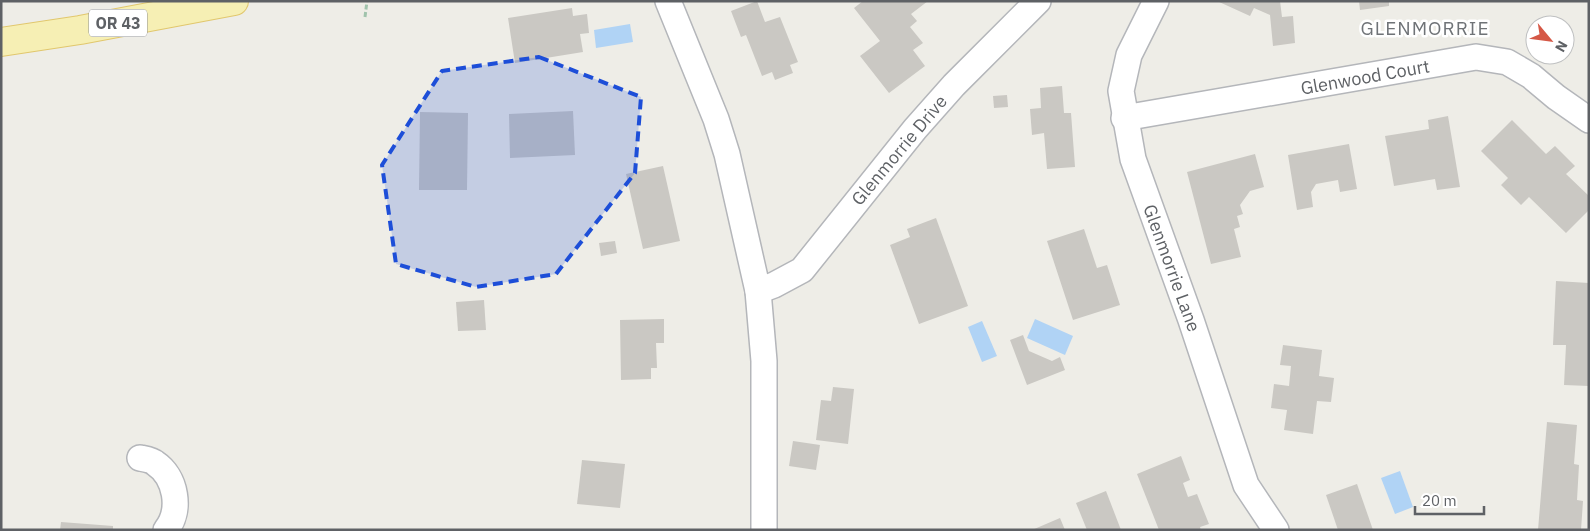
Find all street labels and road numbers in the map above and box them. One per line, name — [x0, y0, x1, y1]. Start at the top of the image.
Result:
road number: OR 43 — [89, 9, 147, 36]
street label: Glenwood Court — [1299, 54, 1431, 100]
street label: Glenmorrie Drive — [846, 90, 952, 210]
street label: Glenmorrie Lane — [1138, 201, 1206, 335]

